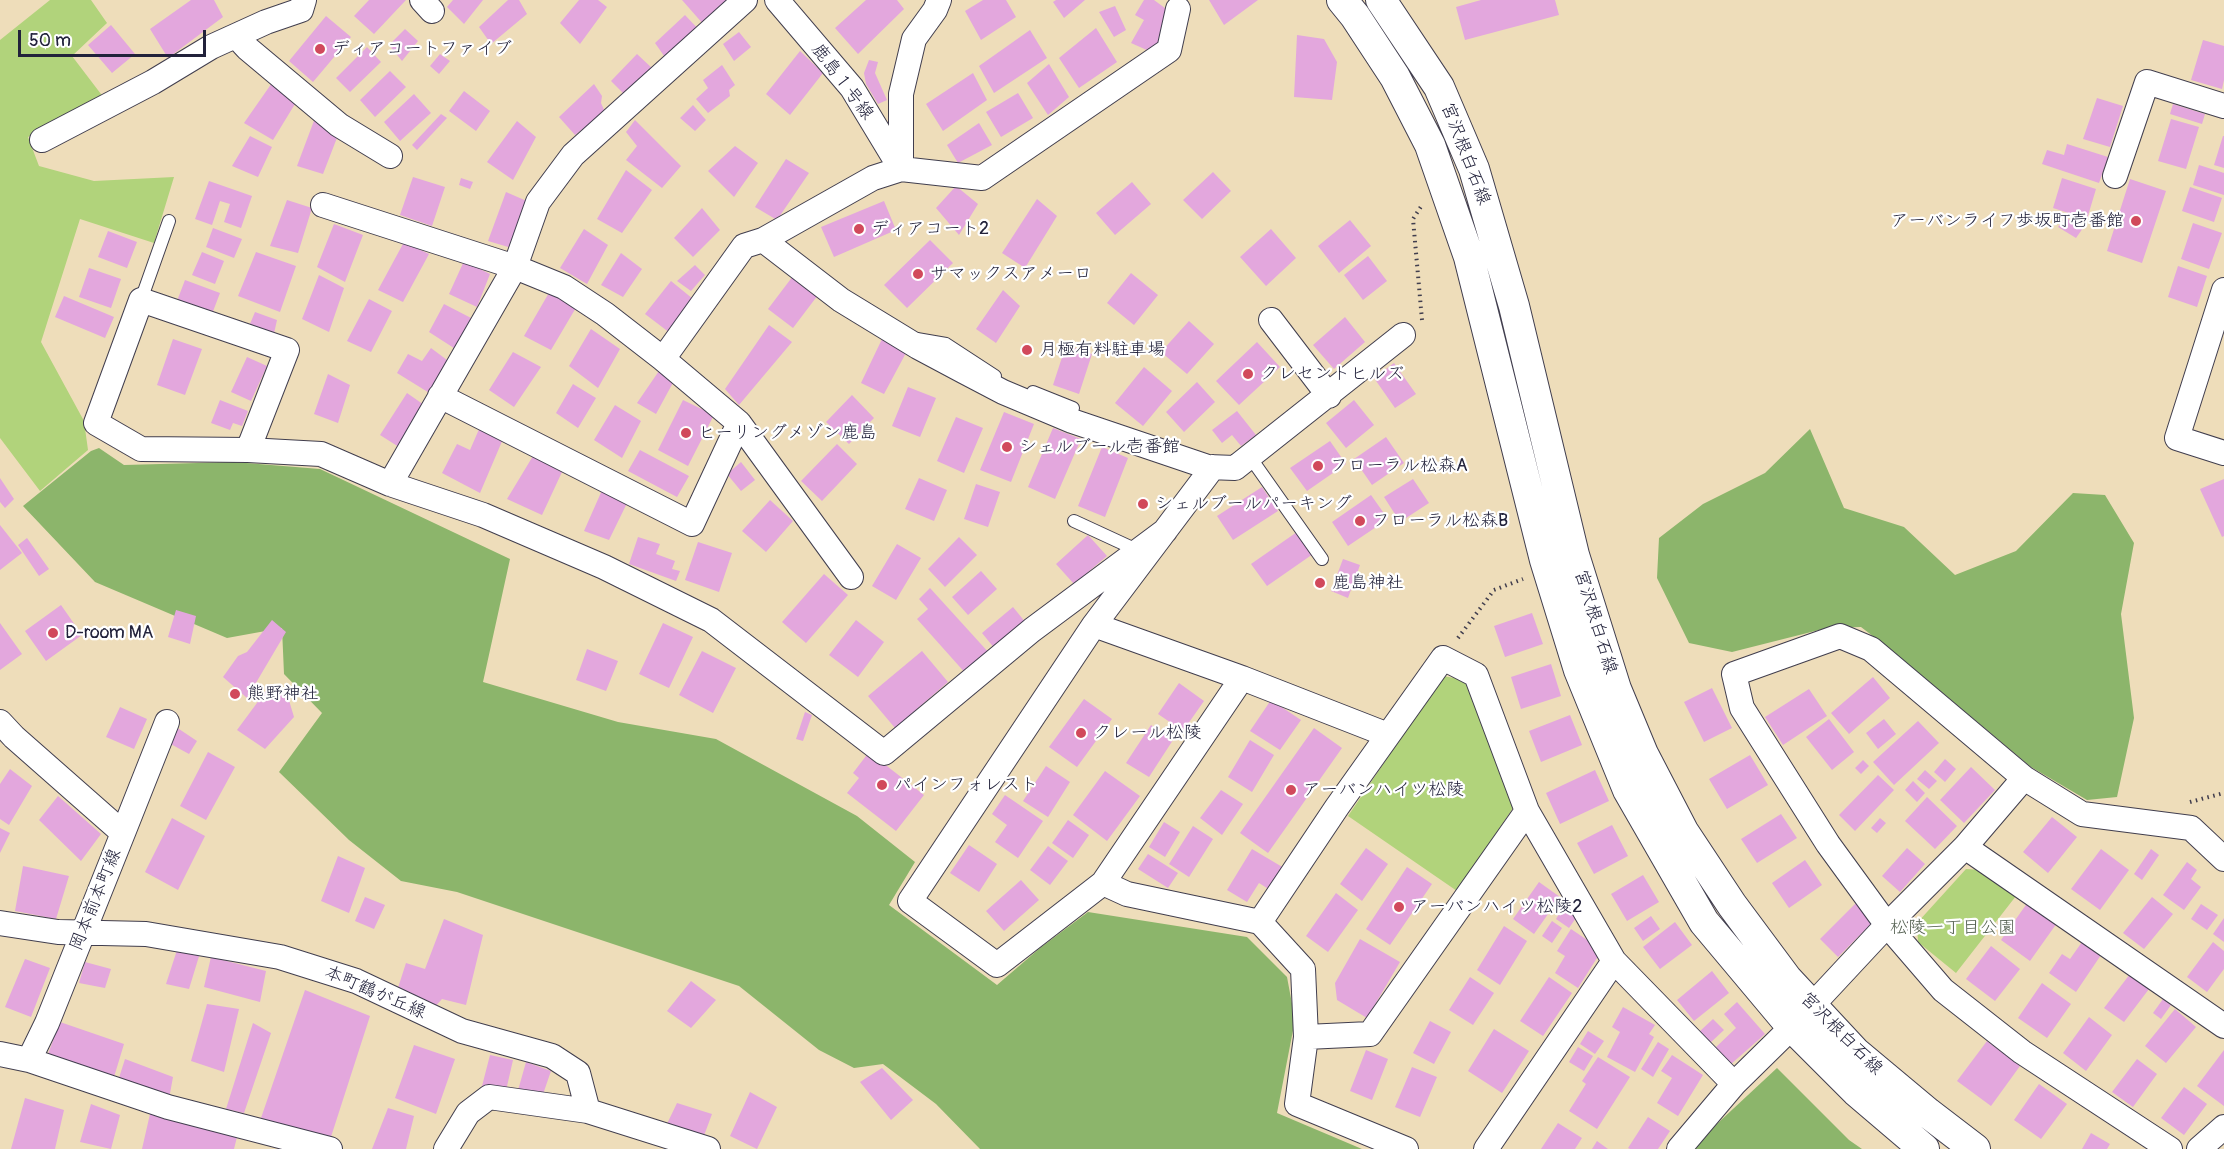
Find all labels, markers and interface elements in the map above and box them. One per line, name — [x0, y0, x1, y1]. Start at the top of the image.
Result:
scale bar — [21, 18, 208, 56]
text: 50 m — [29, 29, 71, 52]
place label: ディアコートファイブ — [332, 38, 512, 60]
street label: 鹿島１号線 — [806, 40, 878, 124]
marker: ディアコートファイブ — [313, 42, 327, 56]
street label: 宮沢根白石線 — [1436, 100, 1494, 208]
place label: アーバンライフ歩坂町壱番館 — [1891, 210, 2124, 232]
marker: アーバンライフ歩坂町壱番館 — [2129, 214, 2143, 228]
place label: ディアコート2 — [871, 218, 989, 240]
marker: ディアコート2 — [852, 222, 866, 236]
place label: サマックスアメーロ — [930, 263, 1092, 285]
marker: サマックスアメーロ — [911, 267, 925, 281]
place label: 月極有料駐車場 — [1039, 339, 1165, 361]
marker: 月極有料駐車場 — [1020, 343, 1034, 357]
place label: クレセントヒルズ — [1260, 363, 1404, 385]
marker: クレセントヒルズ — [1241, 367, 1255, 381]
place label: ヒーリングメゾン鹿島 — [698, 422, 877, 444]
marker: ヒーリングメゾン鹿島 — [679, 426, 693, 440]
place label: シェルブール壱番館 — [1019, 436, 1180, 458]
marker: シェルブール壱番館 — [1000, 440, 1014, 454]
place label: フローラル松森A — [1330, 455, 1468, 477]
marker: フローラル松森A — [1311, 459, 1325, 473]
place label: シェルブールパーキング — [1155, 493, 1352, 515]
marker: シェルブールパーキング — [1136, 497, 1150, 511]
place label: フローラル松森B — [1372, 510, 1508, 532]
marker: フローラル松森B — [1353, 514, 1367, 528]
street label: 宮沢根白石線 — [1569, 567, 1621, 677]
place label: 鹿島神社 — [1332, 572, 1404, 594]
marker: 鹿島神社 — [1313, 576, 1327, 590]
place label: D-room MA — [65, 622, 153, 644]
marker: D-room MA — [46, 626, 60, 640]
place label: 熊野神社 — [247, 683, 319, 705]
marker: 熊野神社 — [228, 687, 242, 701]
place label: クレール松陵 — [1093, 722, 1202, 744]
marker: クレール松陵 — [1074, 726, 1088, 740]
place label: パインフォレスト — [894, 774, 1038, 796]
marker: パインフォレスト — [875, 778, 889, 792]
place label: アーバンハイツ松陵 — [1303, 779, 1464, 801]
marker: アーバンハイツ松陵 — [1284, 783, 1298, 797]
street label: 岡本前本町線 — [66, 846, 126, 954]
place label: アーバンハイツ松陵2 — [1411, 896, 1582, 918]
marker: アーバンハイツ松陵2 — [1392, 900, 1406, 914]
park label: 松陵一丁目公園 — [1890, 917, 2016, 939]
street label: 本町鶴が丘線 — [321, 962, 429, 1024]
street label: 宮沢根白石線 — [1795, 988, 1887, 1080]

